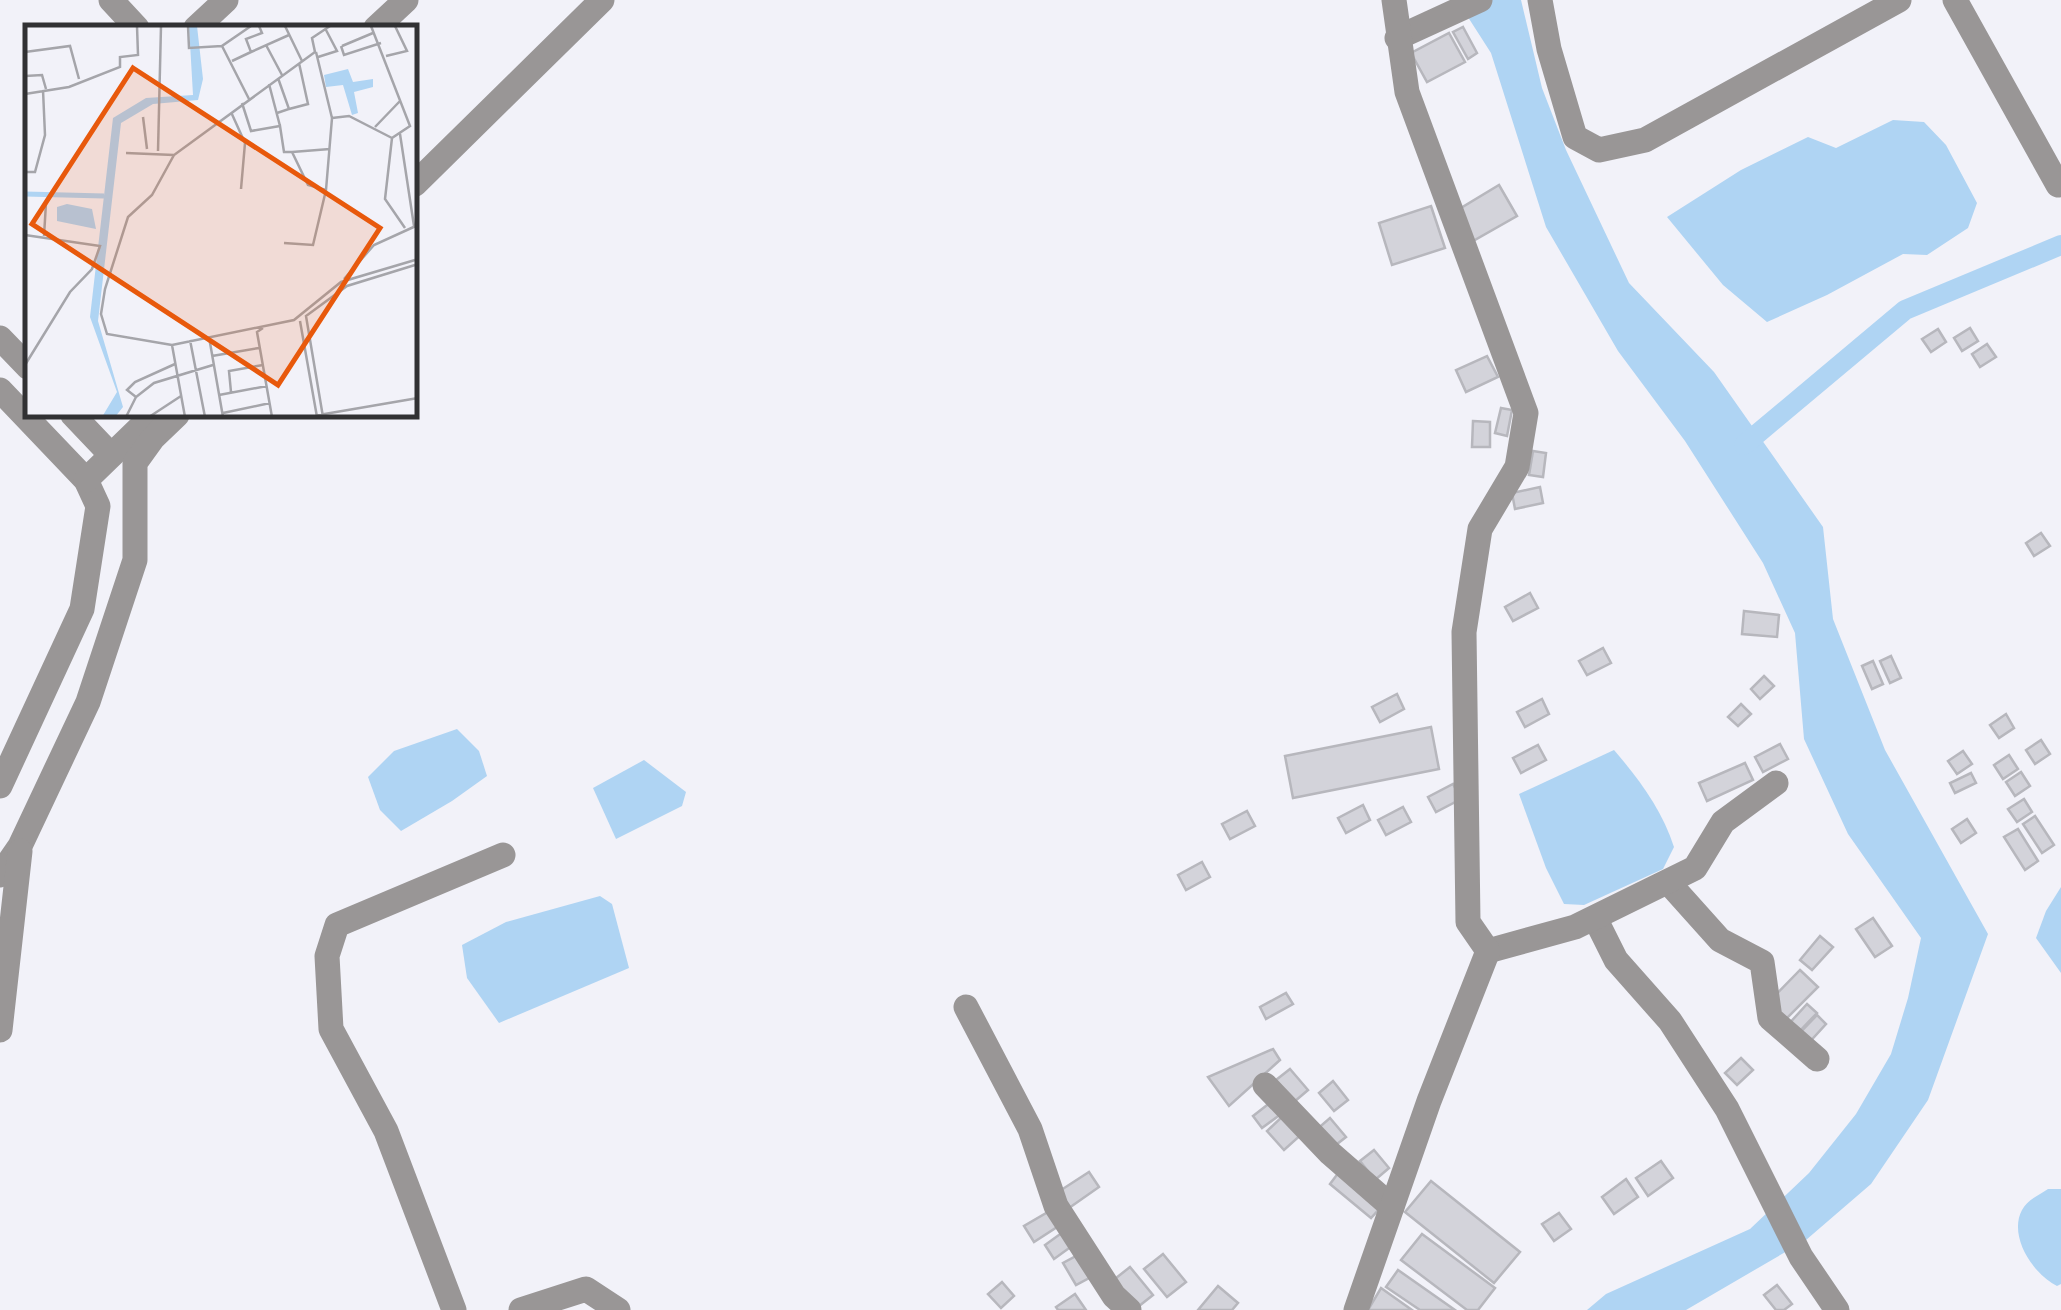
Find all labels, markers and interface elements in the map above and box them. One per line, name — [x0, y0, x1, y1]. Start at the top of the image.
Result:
inset map — [25, 25, 418, 418]

